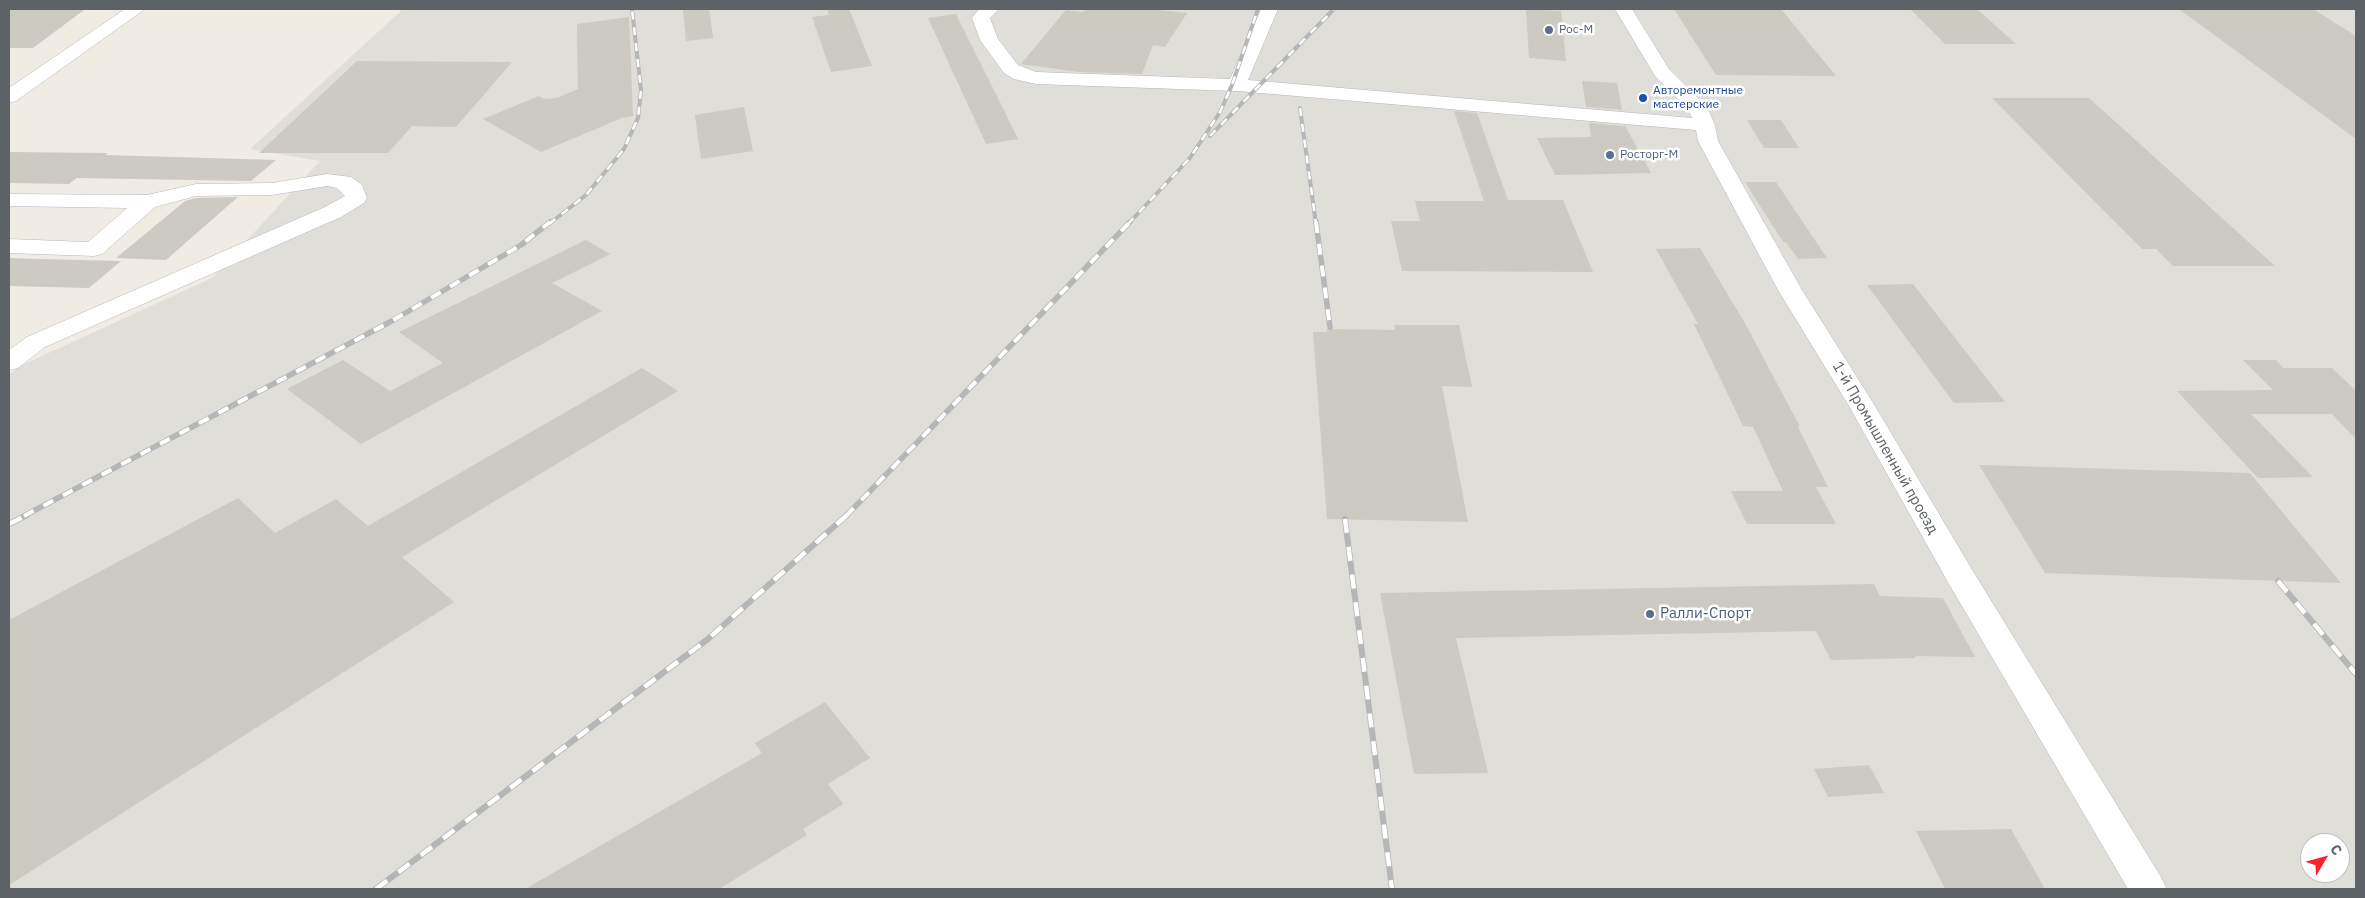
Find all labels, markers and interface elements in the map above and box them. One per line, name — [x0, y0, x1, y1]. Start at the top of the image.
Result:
place label: Рос-М — [1559, 23, 1593, 37]
marker: Рос-М — [1543, 24, 1555, 36]
place label: Авторемонтные мастерские — [1653, 84, 1743, 112]
marker: Авторемонтные мастерские — [1637, 92, 1649, 104]
place label: Росторг-М — [1620, 148, 1678, 162]
marker: Росторг-М — [1604, 149, 1616, 161]
street label: 1-й Промышленный проезд — [1828, 359, 1942, 537]
place label: Ралли-Спорт — [1660, 605, 1751, 623]
marker: Ралли-Спорт — [1644, 608, 1656, 620]
north arrow — [2300, 833, 2350, 883]
text: С — [2326, 841, 2346, 859]

